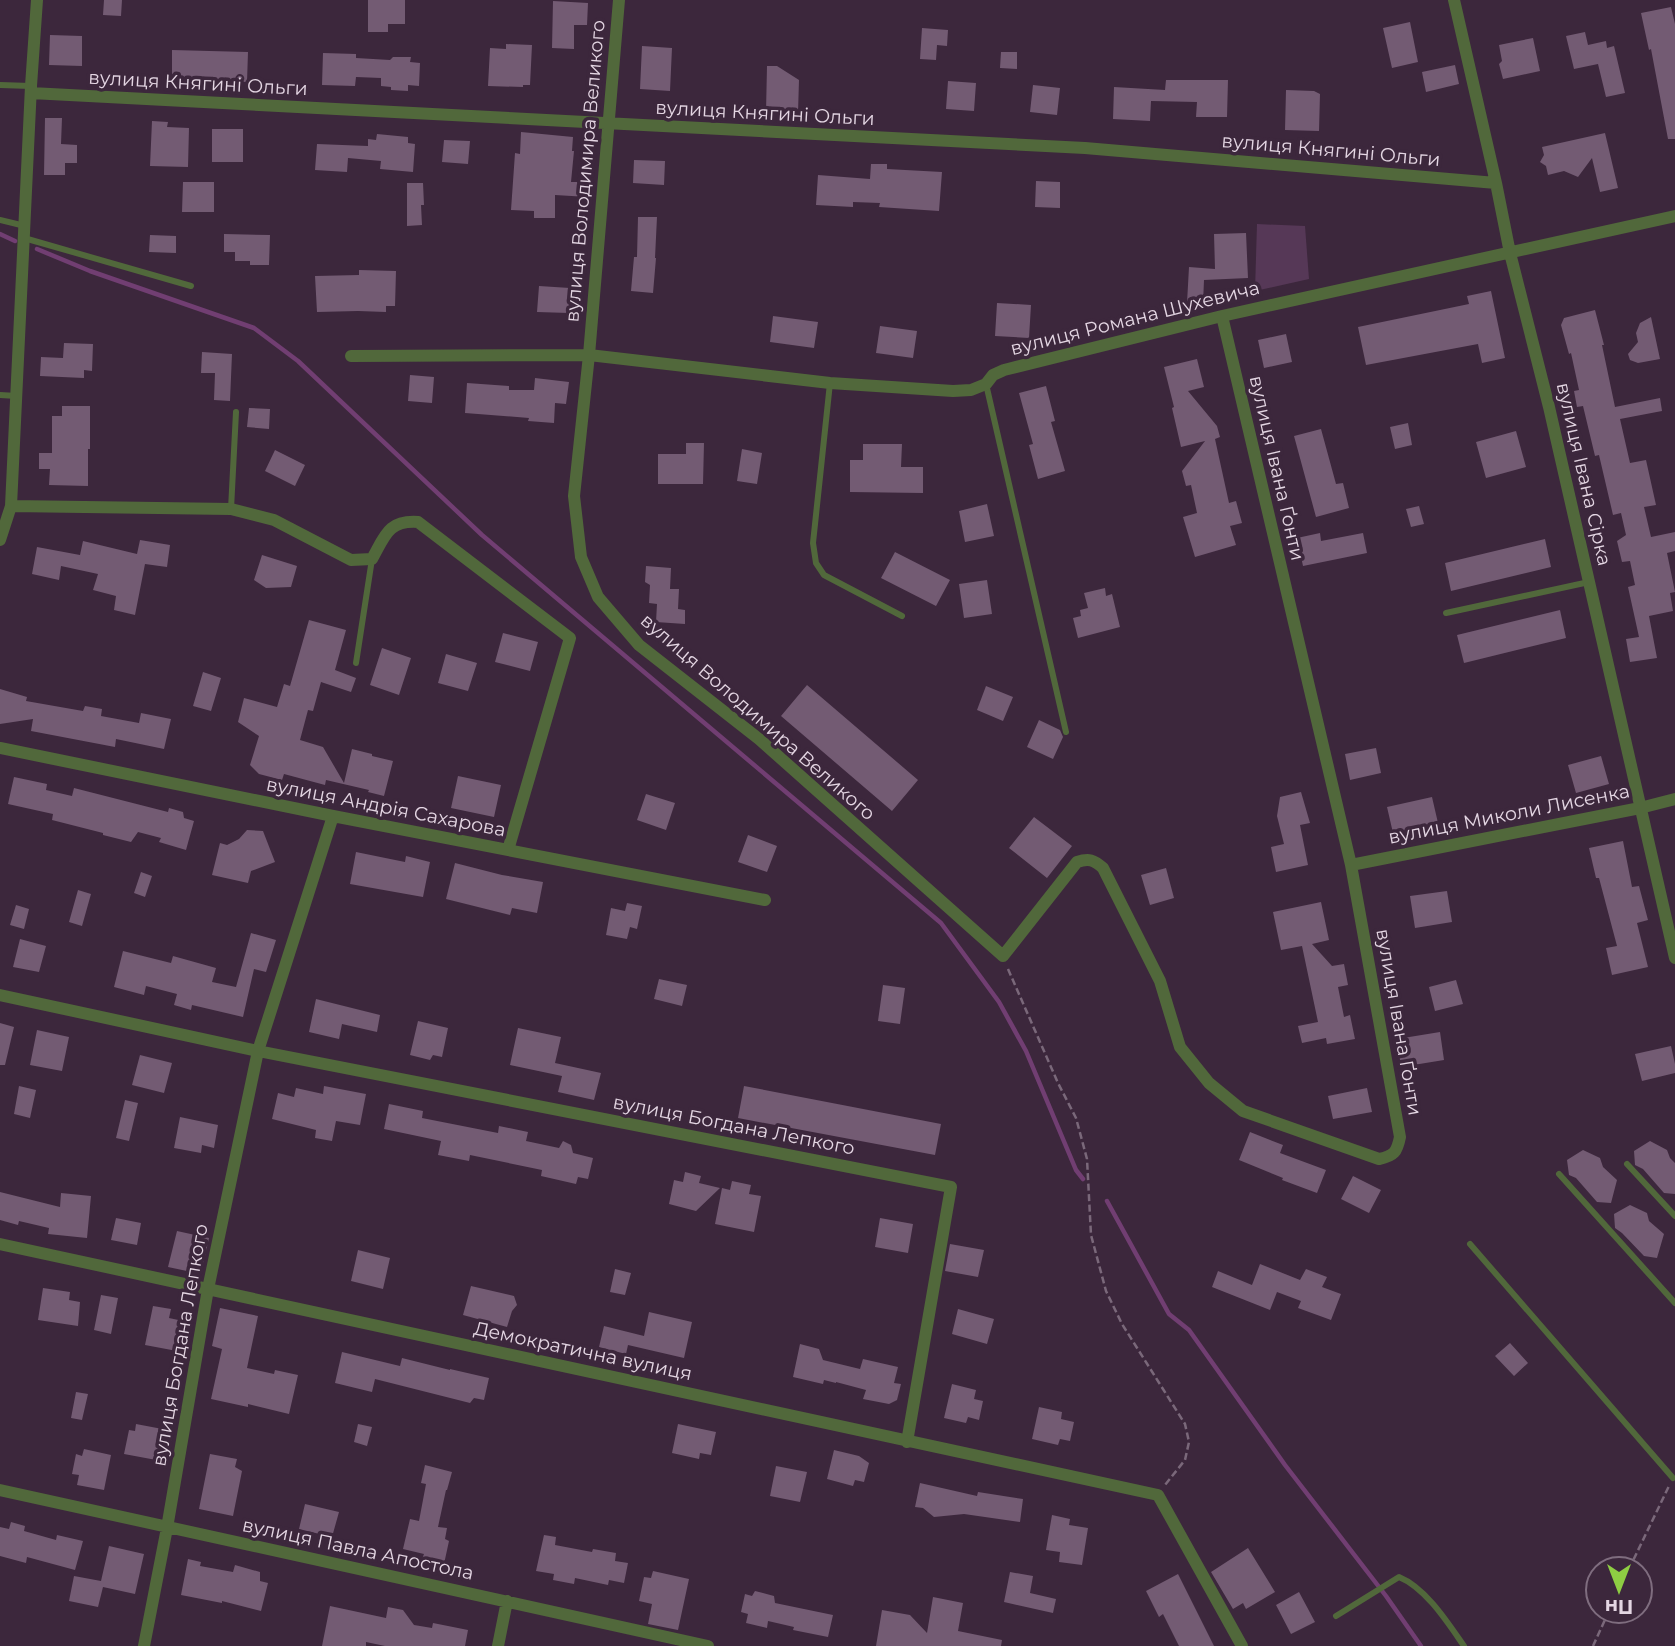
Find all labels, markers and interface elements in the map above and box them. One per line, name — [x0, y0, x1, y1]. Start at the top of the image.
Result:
street label: вулиця Володимира Великого — [560, 19, 610, 323]
street label: вулиця Княгині Ольги — [88, 66, 308, 100]
street label: вулиця Княгині Ольги — [655, 96, 875, 130]
street label: вулиця Княгині Ольги — [1221, 129, 1441, 171]
street label: вулиця Романа Шухевича — [1008, 276, 1262, 360]
street label: вулиця Івана Ґонти — [1245, 373, 1309, 563]
street label: вулиця Івана Сірка — [1552, 380, 1616, 568]
street label: вулиця Володимира Великого — [636, 609, 880, 825]
street label: вулиця Андрія Сахарова — [264, 772, 508, 842]
street label: вулиця Миколи Лисенка — [1386, 779, 1632, 849]
street label: вулиця Івана Ґонти — [1371, 927, 1427, 1117]
street label: вулиця Богдана Лепкого — [611, 1090, 857, 1160]
street label: вулиця Богдана Лепкого — [147, 1222, 213, 1468]
street label: Демократична вулиця — [472, 1317, 694, 1385]
street label: вулиця Павла Апостола — [240, 1513, 476, 1585]
north arrow — [1584, 1555, 1654, 1625]
text: Пн — [1605, 1595, 1633, 1618]

